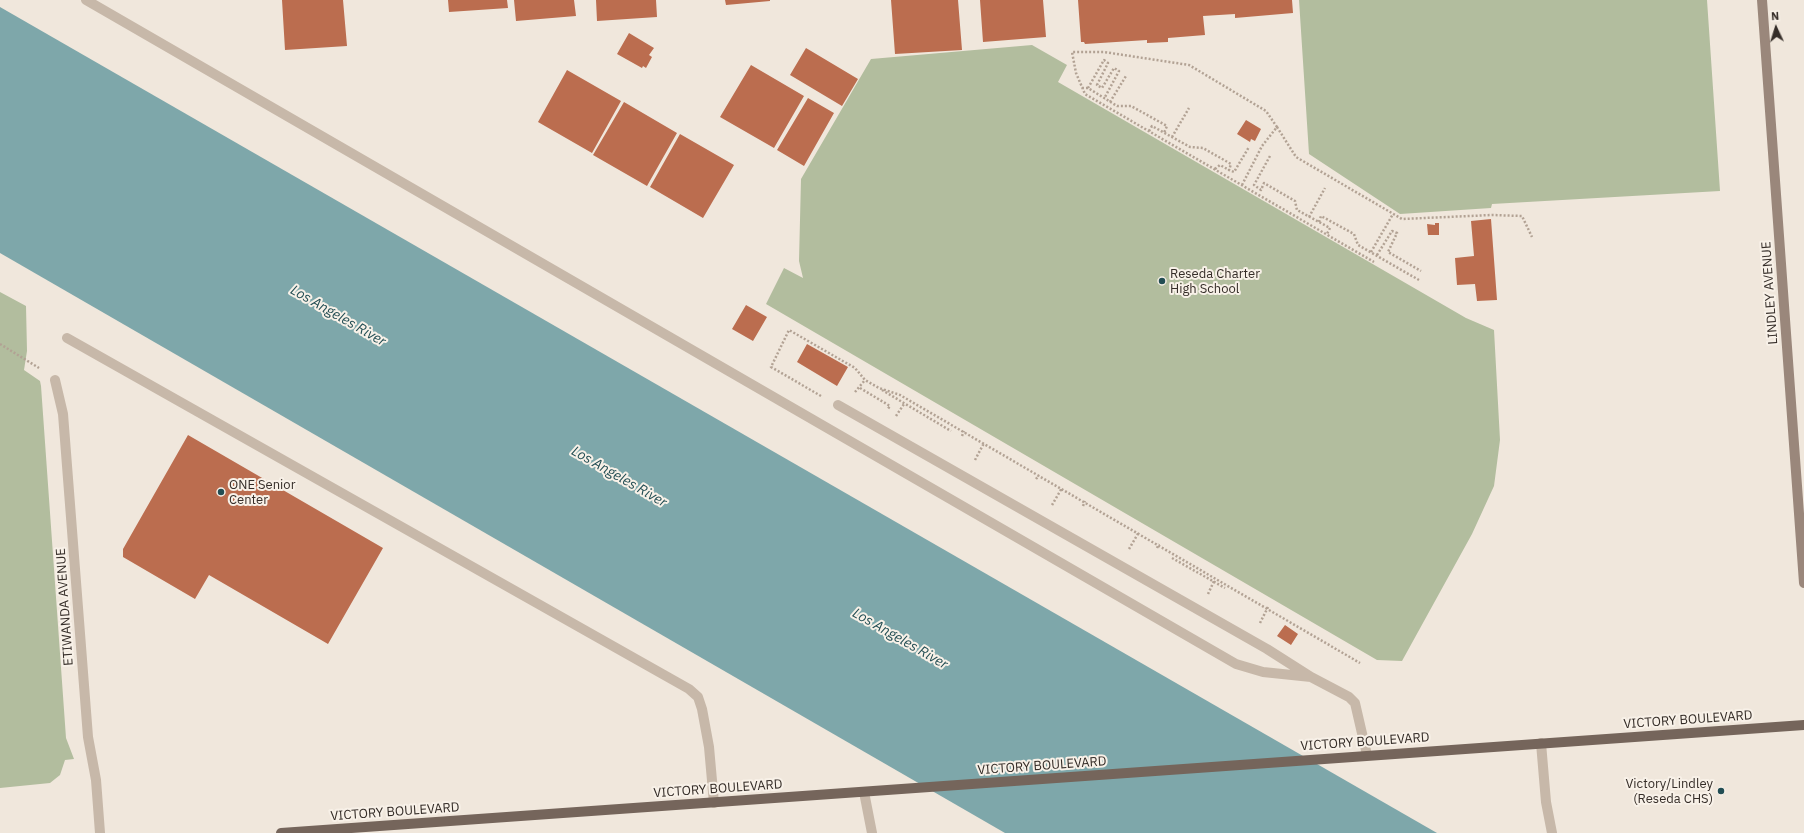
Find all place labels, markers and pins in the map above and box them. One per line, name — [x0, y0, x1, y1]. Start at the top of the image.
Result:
place label: Reseda Charter High School — [1170, 266, 1260, 297]
marker: Reseda Charter High School — [1157, 276, 1167, 286]
place label: ONE Senior Center — [229, 477, 295, 508]
marker: ONE Senior Center — [216, 487, 226, 497]
place label: Victory/Lindley (Reseda CHS) — [1625, 776, 1713, 807]
marker: Victory/Lindley (Reseda CHS) — [1716, 786, 1726, 796]

